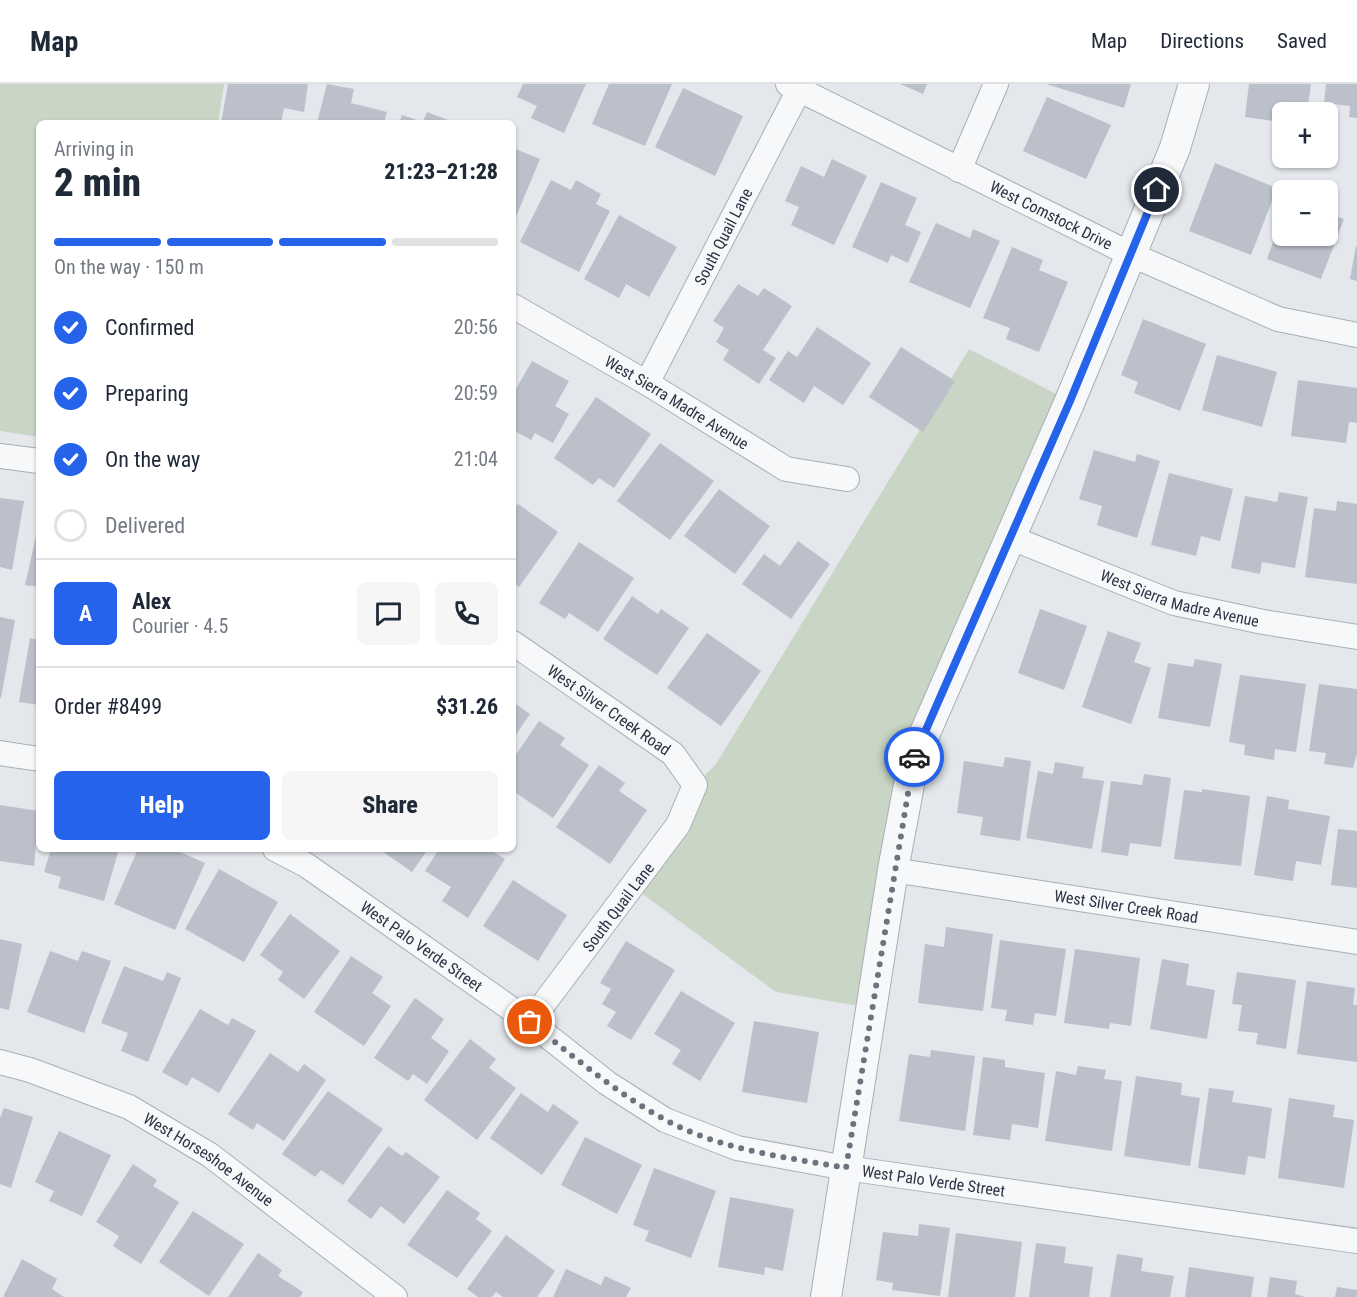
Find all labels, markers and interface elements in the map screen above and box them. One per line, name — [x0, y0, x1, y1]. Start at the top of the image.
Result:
text: Map — [30, 25, 78, 58]
text: Map — [1091, 29, 1127, 53]
text: Directions — [1160, 29, 1244, 53]
text: Saved — [1277, 29, 1327, 53]
map controls — [1272, 102, 1338, 246]
button: + — [1272, 102, 1338, 168]
text: Arriving in — [54, 137, 134, 161]
text: 21:23–21:28 — [384, 159, 498, 184]
text: 2 min — [54, 160, 141, 206]
pin — [1131, 164, 1182, 215]
icon: home — [1140, 173, 1173, 206]
street label: West Comstock Drive — [987, 177, 1115, 254]
button: − — [1272, 180, 1338, 246]
street label: South Quail Lane — [690, 185, 756, 289]
text: On the way · 150 m — [54, 255, 204, 279]
icon: check — [54, 311, 87, 344]
text: Confirmed — [105, 315, 194, 340]
text: 20:56 — [454, 315, 498, 339]
street label: West Sierra Madre Avenue — [601, 352, 752, 454]
icon: check — [54, 377, 87, 410]
text: Preparing — [105, 381, 189, 406]
text: 20:59 — [454, 381, 498, 405]
icon: check — [54, 443, 87, 476]
text: On the way — [105, 447, 200, 472]
text: 21:04 — [454, 447, 498, 471]
text: Delivered — [105, 513, 185, 538]
street label: West Sierra Madre Avenue — [1098, 566, 1261, 631]
button: chat — [357, 582, 420, 645]
button: phone — [435, 582, 498, 645]
text: Alex — [132, 589, 171, 614]
text: A — [79, 601, 92, 626]
text: Courier · 4.5 — [132, 614, 228, 638]
street label: West Silver Creek Road — [544, 661, 674, 759]
text: Order #8499 — [54, 694, 162, 719]
text: $31.26 — [436, 694, 498, 719]
courier — [884, 727, 944, 787]
icon: car — [898, 741, 931, 774]
button: Help — [54, 771, 270, 840]
button: Share — [282, 771, 498, 840]
street label: South Quail Lane — [579, 859, 658, 956]
street label: West Silver Creek Road — [1053, 886, 1199, 927]
street label: West Palo Verde Street — [357, 897, 486, 996]
pin — [504, 996, 555, 1047]
icon: bag — [513, 1005, 546, 1038]
street label: West Horseshoe Avenue — [140, 1109, 277, 1210]
street label: West Palo Verde Street — [861, 1161, 1007, 1201]

